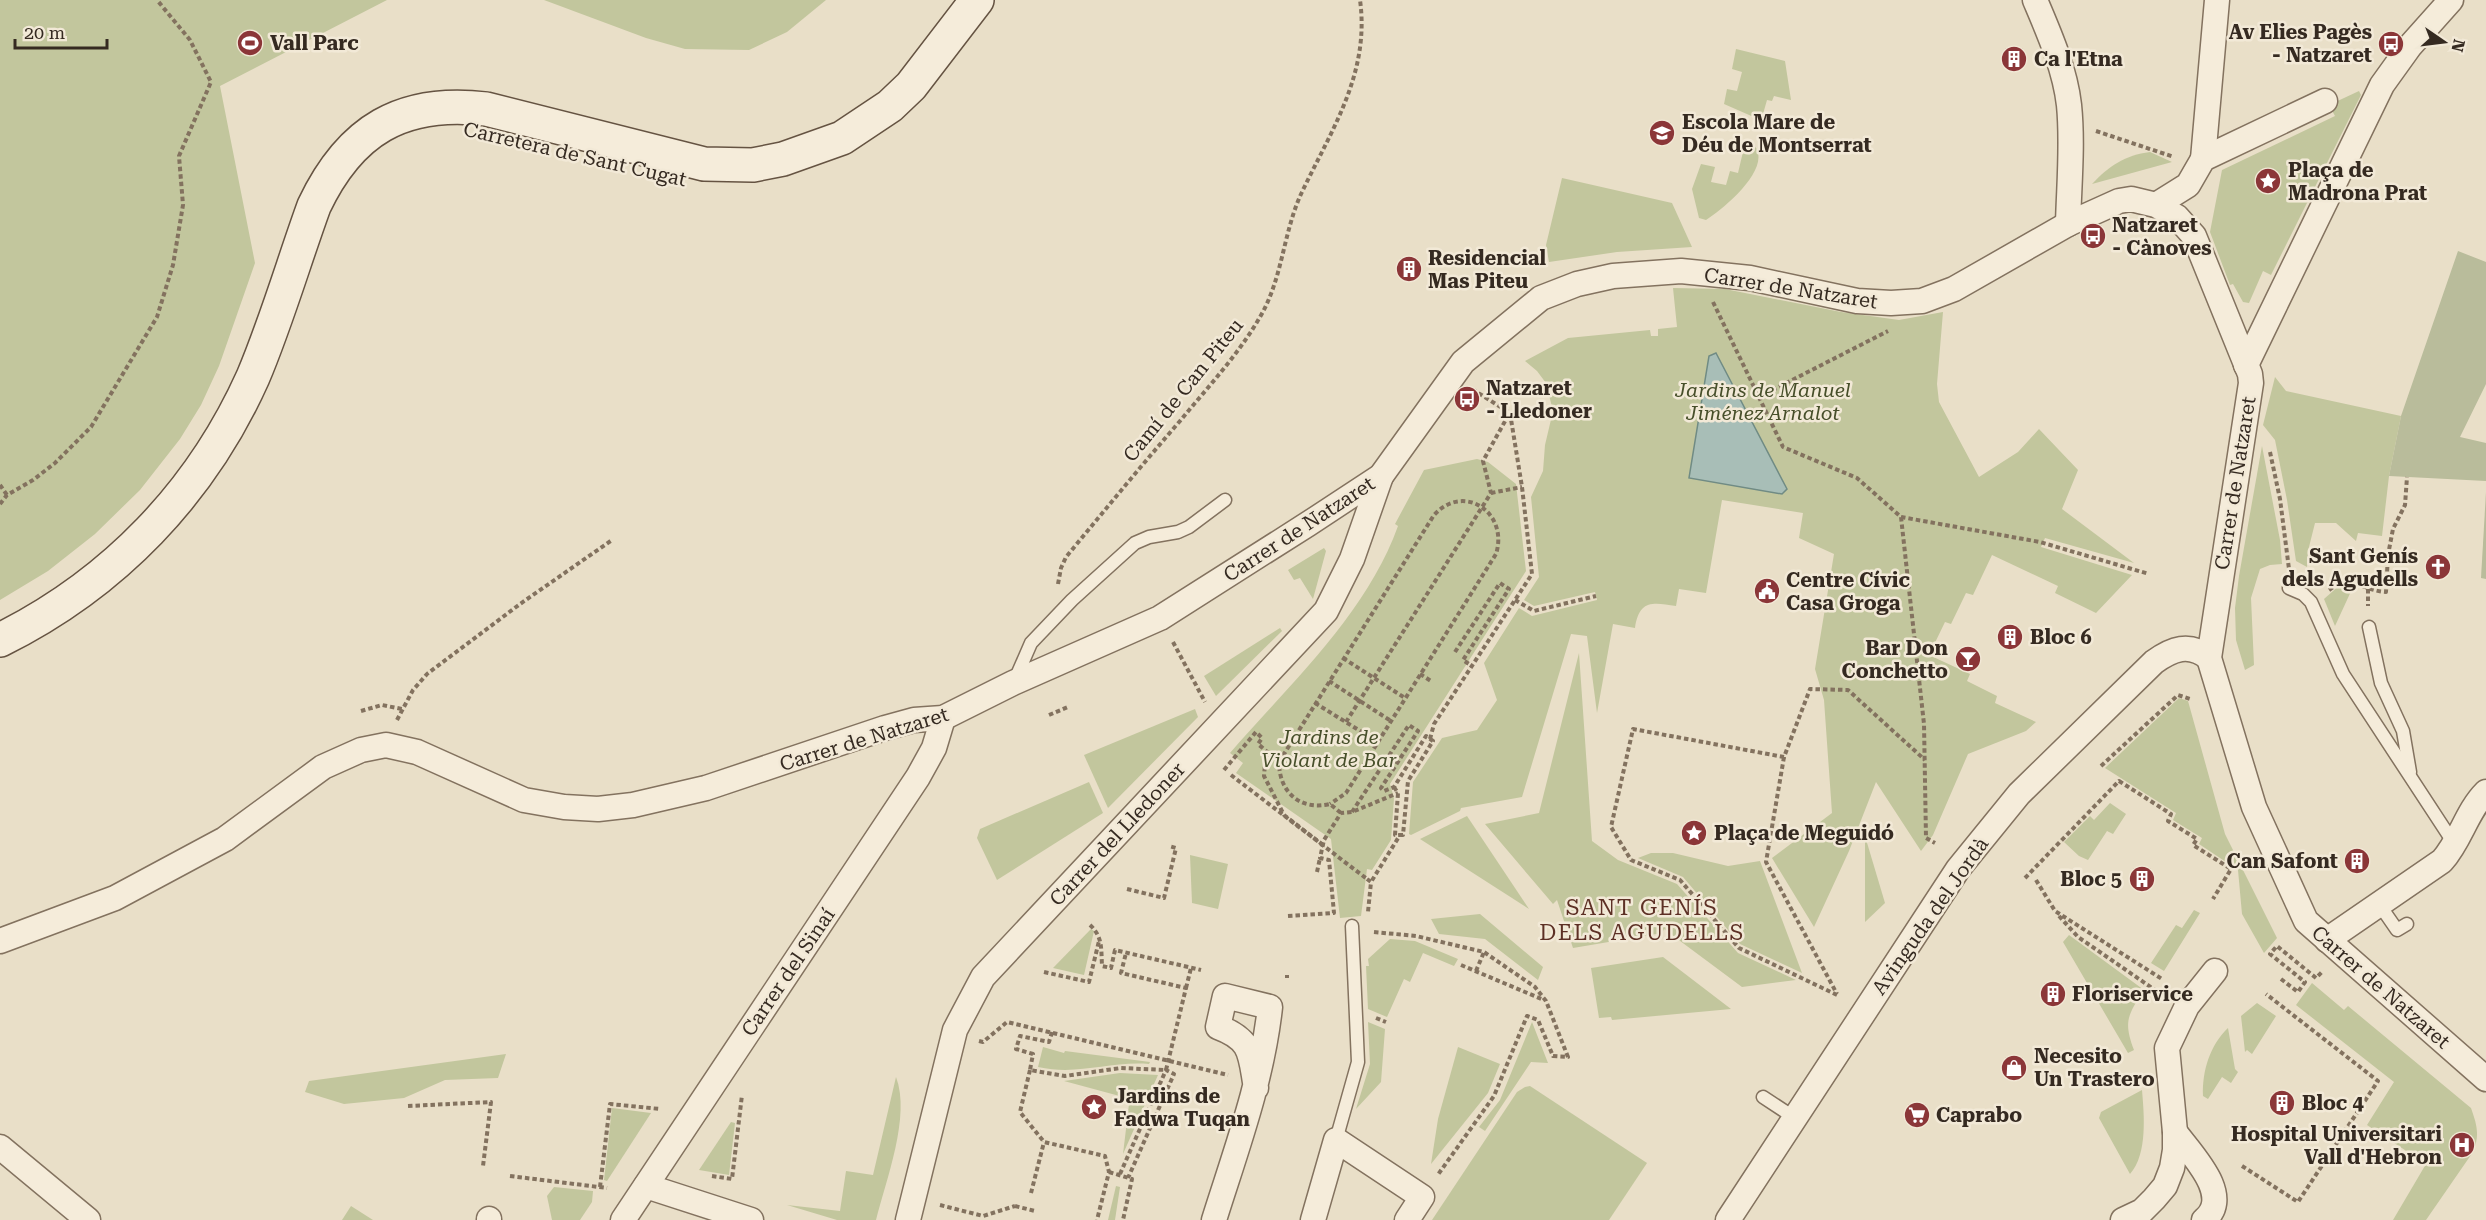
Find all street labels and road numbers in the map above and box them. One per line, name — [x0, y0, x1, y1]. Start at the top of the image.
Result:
street label: Carretera de Sant Cugat — [461, 117, 689, 191]
street label: Carrer de Natzaret — [1703, 262, 1880, 314]
street label: Camí de Can Piteu — [1118, 313, 1248, 466]
street label: Carrer de Natzaret — [2209, 394, 2261, 571]
street label: Carrer de Natzaret — [1219, 471, 1379, 587]
street label: Carrer de Natzaret — [777, 702, 952, 776]
street label: Carrer del Lledoner — [1044, 757, 1190, 911]
street label: Avinguda del Jordà — [1867, 833, 1993, 999]
street label: Carrer del Sinaí — [736, 903, 840, 1041]
street label: Carrer de Natzaret — [2307, 920, 2455, 1054]

